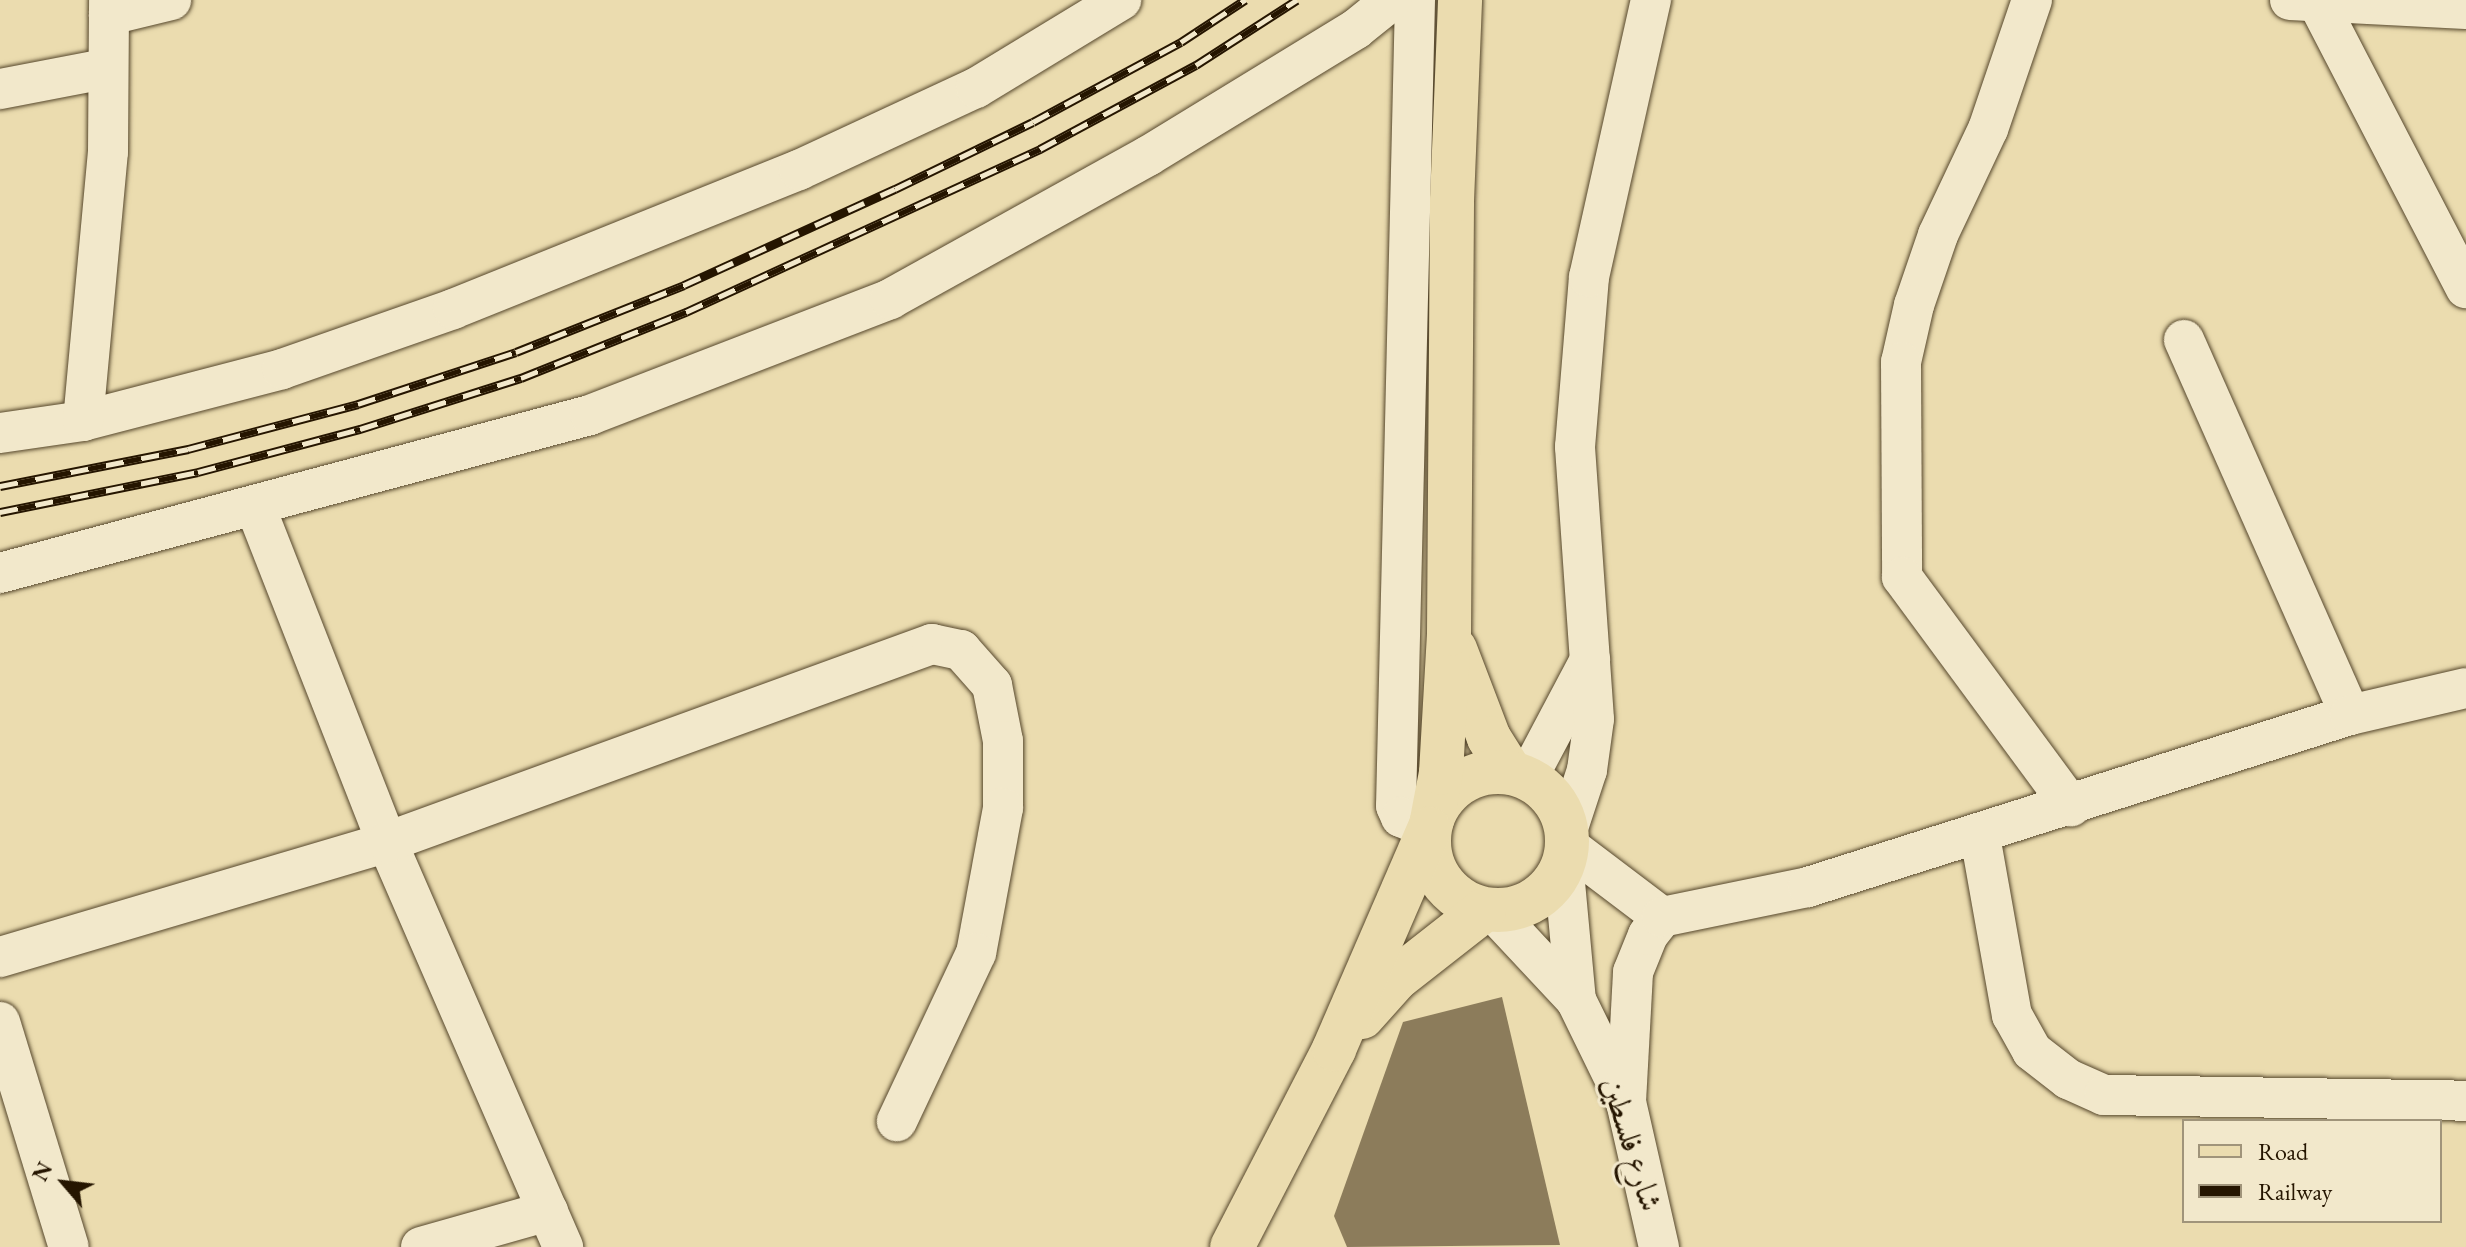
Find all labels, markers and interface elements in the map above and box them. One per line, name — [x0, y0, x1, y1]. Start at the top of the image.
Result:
street label: شارع فلسطين — [1593, 1072, 1671, 1216]
legend — [2182, 1119, 2442, 1223]
text: Road — [2258, 1136, 2308, 1167]
north arrow — [24, 1143, 104, 1223]
text: N — [25, 1157, 59, 1186]
text: Railway — [2258, 1176, 2332, 1207]

